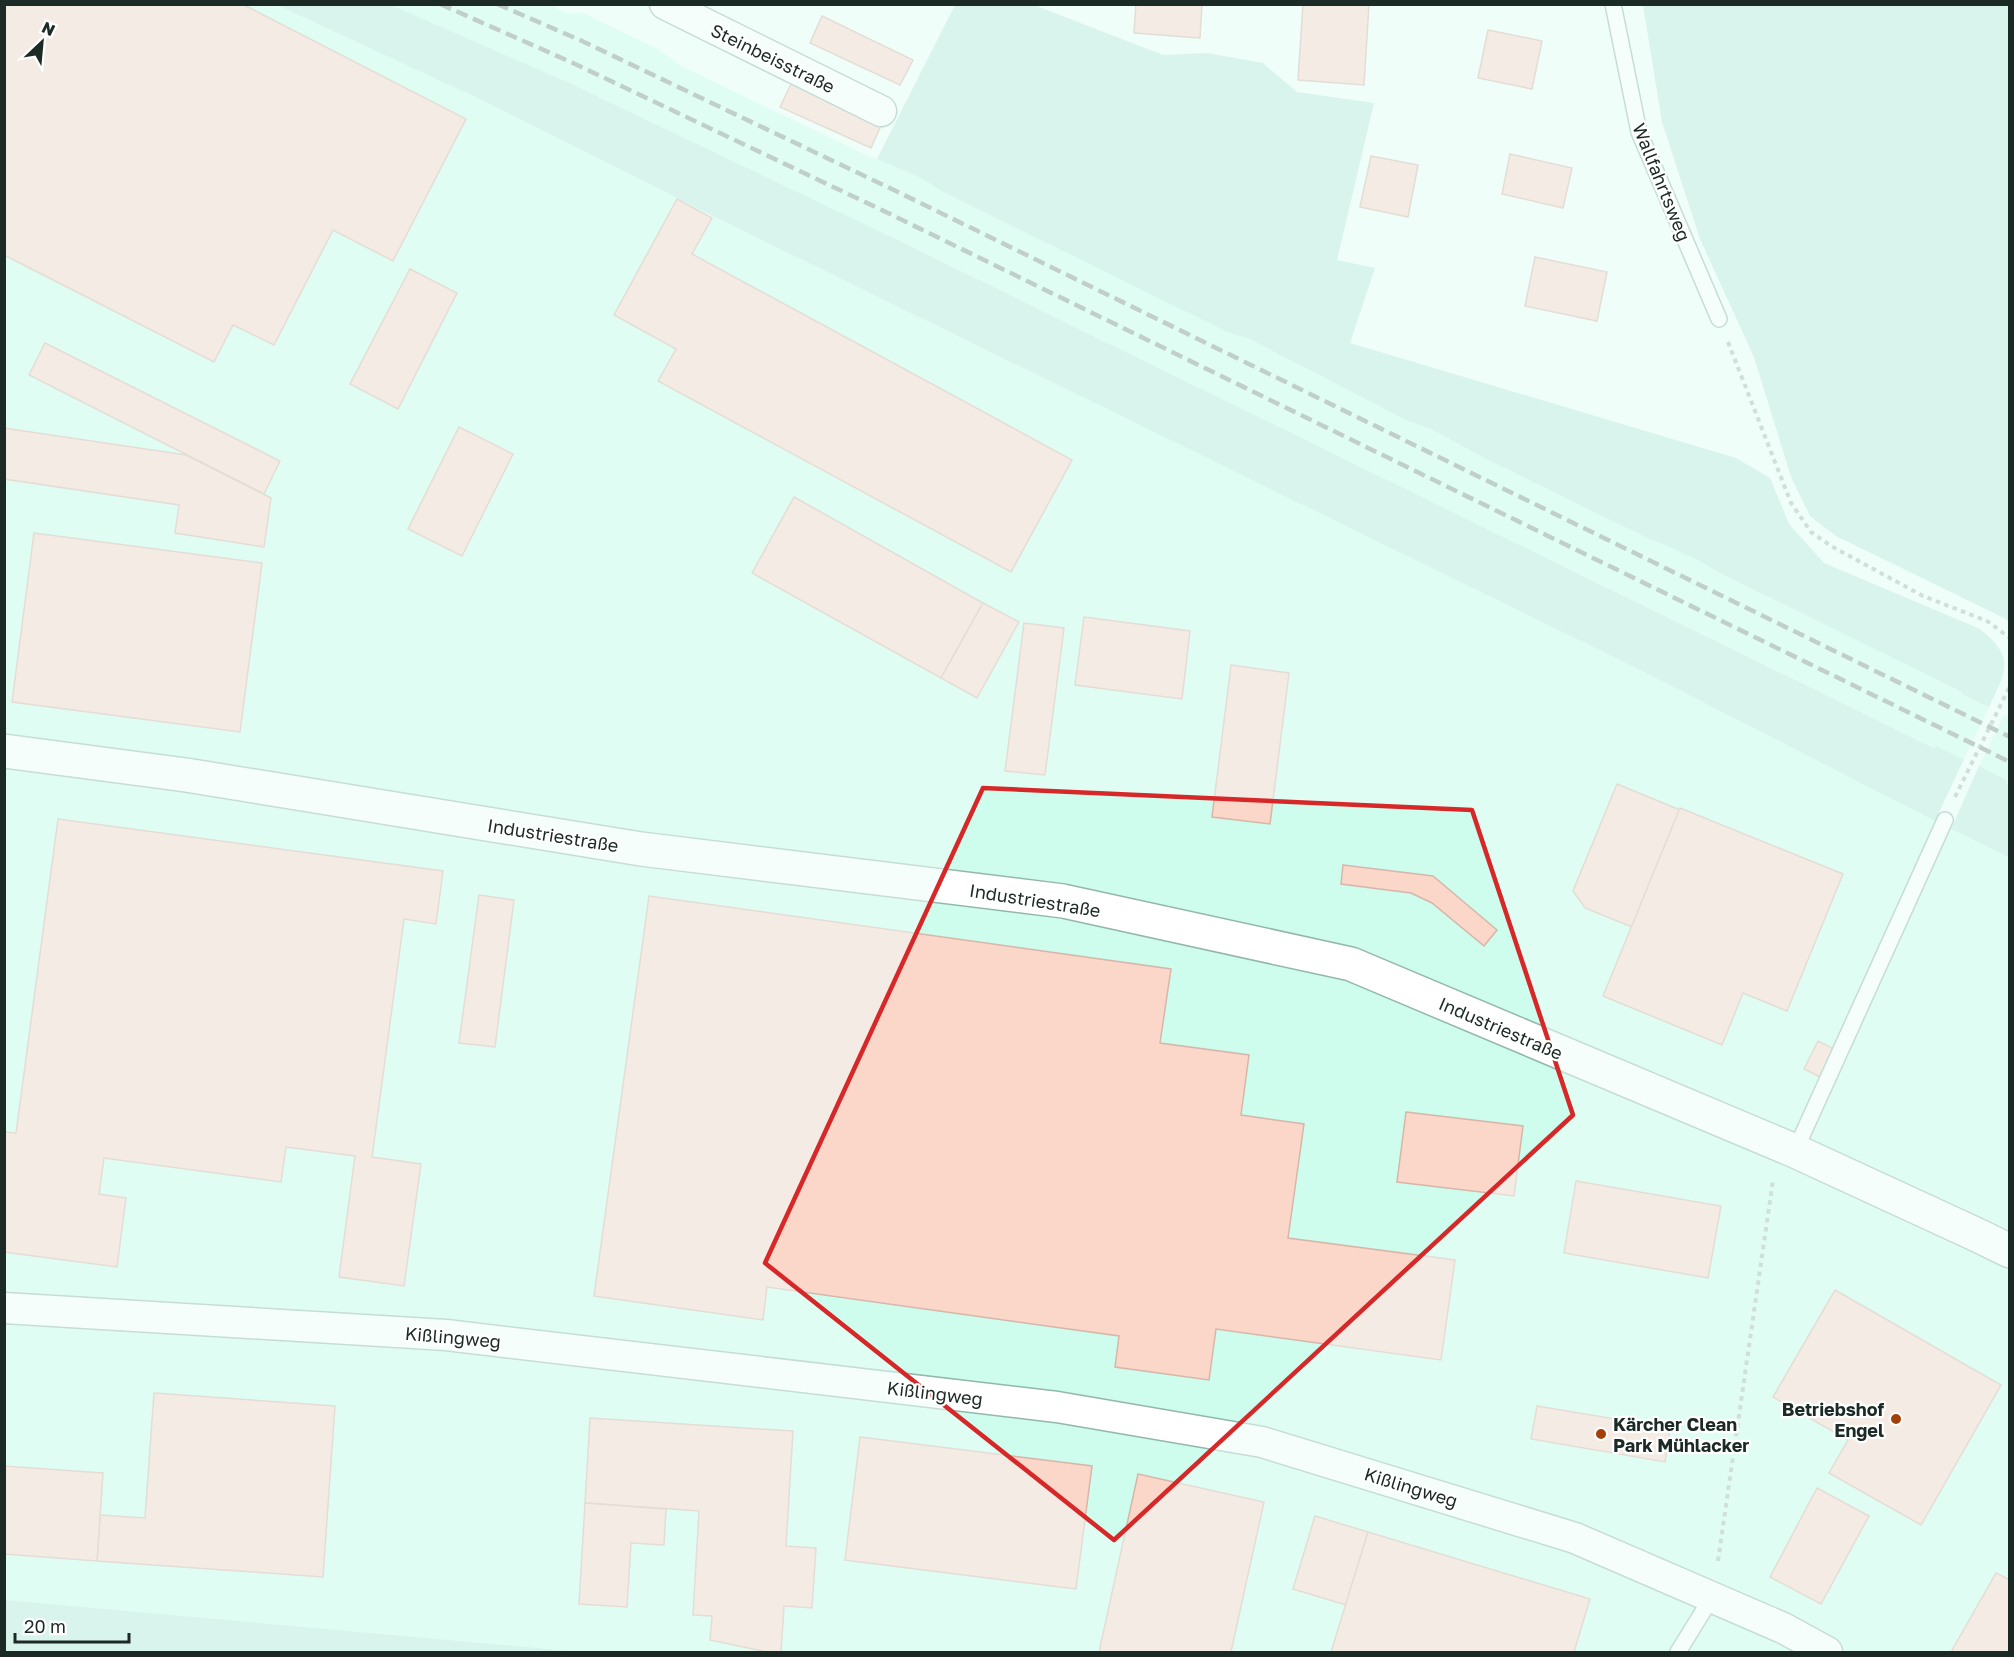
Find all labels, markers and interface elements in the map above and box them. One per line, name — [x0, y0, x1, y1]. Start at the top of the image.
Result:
north arrow — [12, 12, 72, 72]
text: N — [39, 17, 58, 40]
street label: Steinbeisstraße — [707, 18, 839, 98]
street label: Wallfahrtsweg — [1628, 120, 1696, 244]
street label: Industriestraße — [486, 814, 620, 856]
street label: Industriestraße — [968, 879, 1102, 921]
street label: Industriestraße — [1436, 992, 1566, 1064]
street label: Kißlingweg — [404, 1322, 502, 1352]
street label: Kißlingweg — [886, 1376, 984, 1410]
place label: Betriebshof Engel — [1782, 1398, 1884, 1441]
marker: Betriebshof Engel — [1889, 1412, 1903, 1426]
place label: Kärcher Clean Park Mühlacker — [1613, 1413, 1749, 1456]
marker: Kärcher Clean Park Mühlacker — [1594, 1427, 1608, 1441]
street label: Kißlingweg — [1362, 1462, 1460, 1512]
scale bar — [15, 1606, 129, 1644]
text: 20 m — [24, 1615, 66, 1637]

